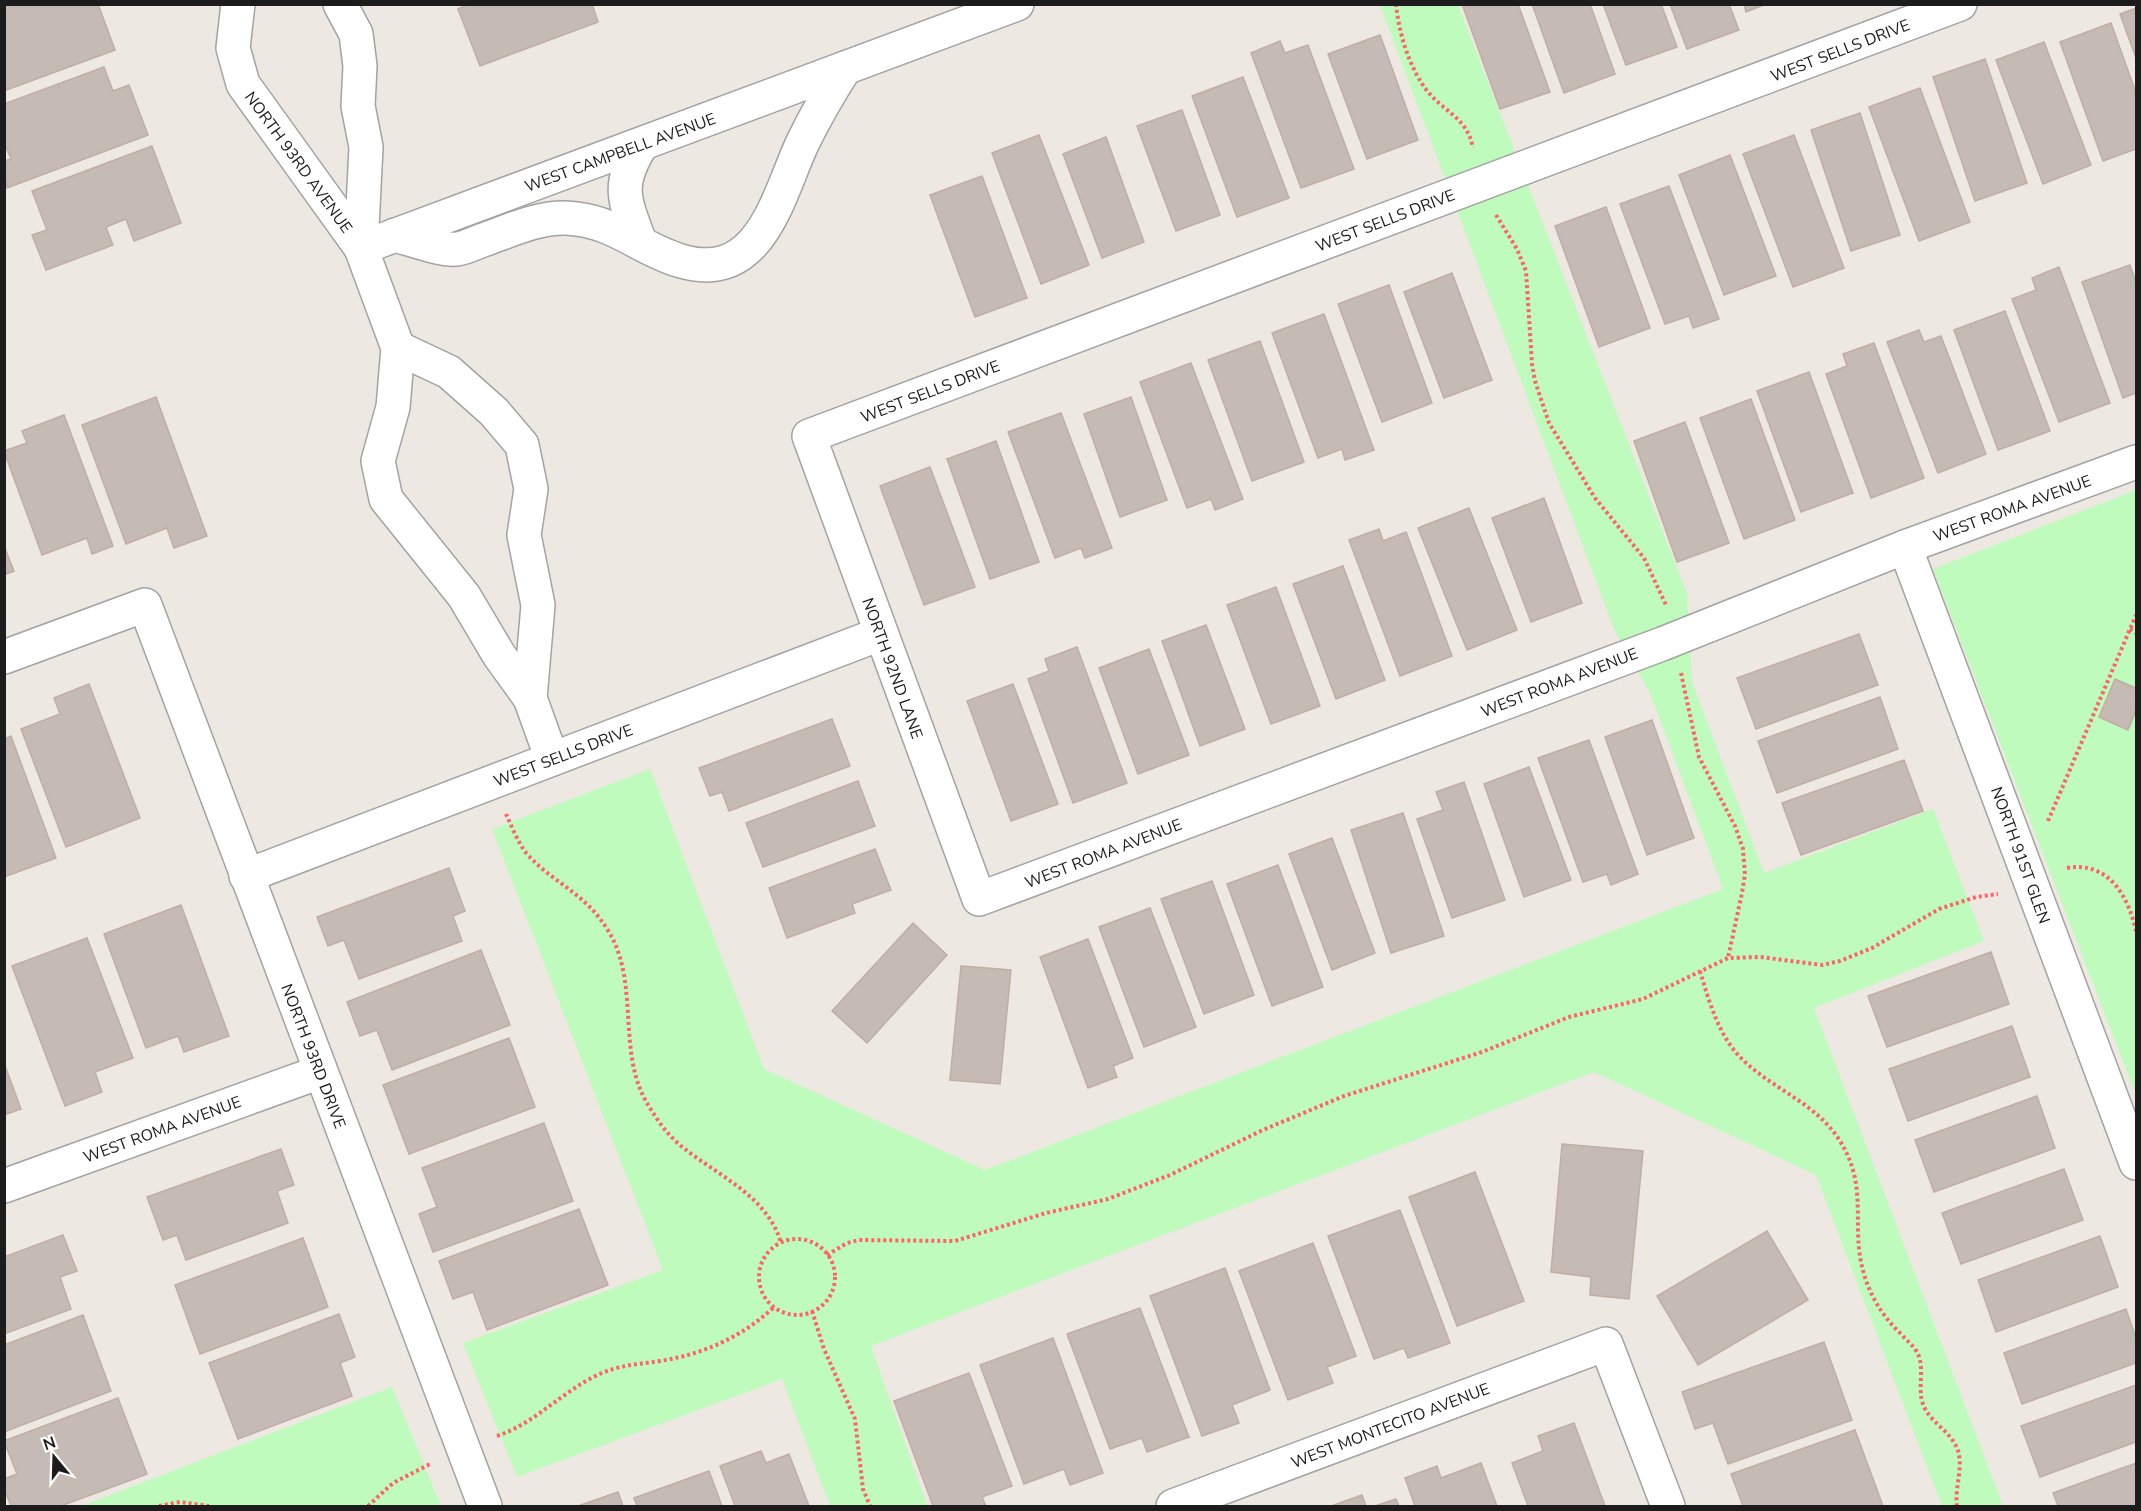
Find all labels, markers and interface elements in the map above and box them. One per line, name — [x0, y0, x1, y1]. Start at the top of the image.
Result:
street label: WEST SELLS DRIVE — [1768, 14, 1913, 88]
street label: NORTH 93RD AVENUE — [239, 87, 357, 238]
street label: WEST CAMPBELL AVENUE — [522, 108, 719, 198]
street label: WEST SELLS DRIVE — [1313, 184, 1458, 258]
street label: WEST SELLS DRIVE — [858, 355, 1003, 429]
street label: WEST ROMA AVENUE — [1930, 470, 2094, 548]
street label: NORTH 92ND LANE — [856, 595, 928, 742]
street label: WEST ROMA AVENUE — [1478, 643, 1641, 723]
street label: WEST SELLS DRIVE — [491, 719, 636, 793]
street label: NORTH 91ST GLEN — [1985, 784, 2055, 927]
street label: WEST ROMA AVENUE — [1022, 814, 1185, 894]
street label: NORTH 93RD DRIVE — [275, 981, 351, 1132]
street label: WEST ROMA AVENUE — [80, 1091, 244, 1169]
street label: WEST MONTECITO AVENUE — [1288, 1378, 1493, 1474]
north arrow — [24, 1427, 84, 1487]
text: N — [40, 1431, 59, 1456]

